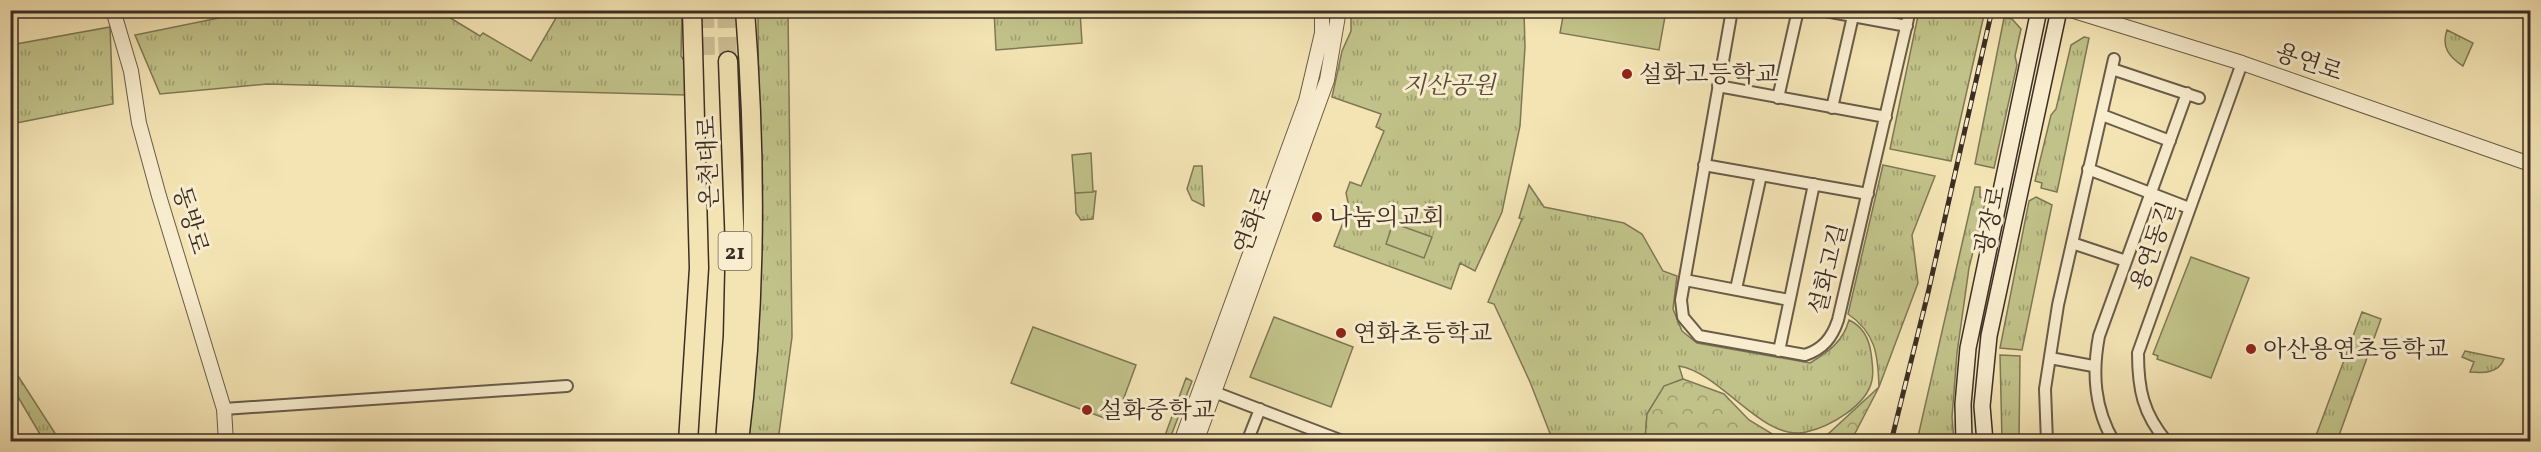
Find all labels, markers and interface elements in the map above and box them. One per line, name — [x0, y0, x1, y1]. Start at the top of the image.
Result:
street label: 용연로 — [2270, 36, 2347, 91]
place label: 설화고등학교 — [1639, 59, 1778, 93]
marker: 설화고등학교 — [1620, 67, 1634, 81]
park label: 지산공원 — [1403, 70, 1497, 104]
street label: 온천대로 — [691, 115, 729, 209]
street label: 동방로 — [163, 182, 216, 259]
street label: 연화로 — [1227, 182, 1283, 259]
street label: 광장로 — [1968, 183, 2016, 258]
street label: 용연동길 — [2124, 197, 2186, 296]
place label: 나눔의교회 — [1329, 202, 1445, 236]
marker: 나눔의교회 — [1310, 210, 1324, 224]
street label: 설화고길 — [1802, 220, 1858, 319]
road number: 21 — [718, 232, 752, 270]
place label: 연화초등학교 — [1353, 318, 1492, 352]
marker: 연화초등학교 — [1334, 326, 1348, 340]
place label: 아산용연초등학교 — [2263, 334, 2448, 368]
marker: 아산용연초등학교 — [2244, 342, 2258, 356]
place label: 설화중학교 — [1099, 395, 1215, 429]
marker: 설화중학교 — [1080, 403, 1094, 417]

